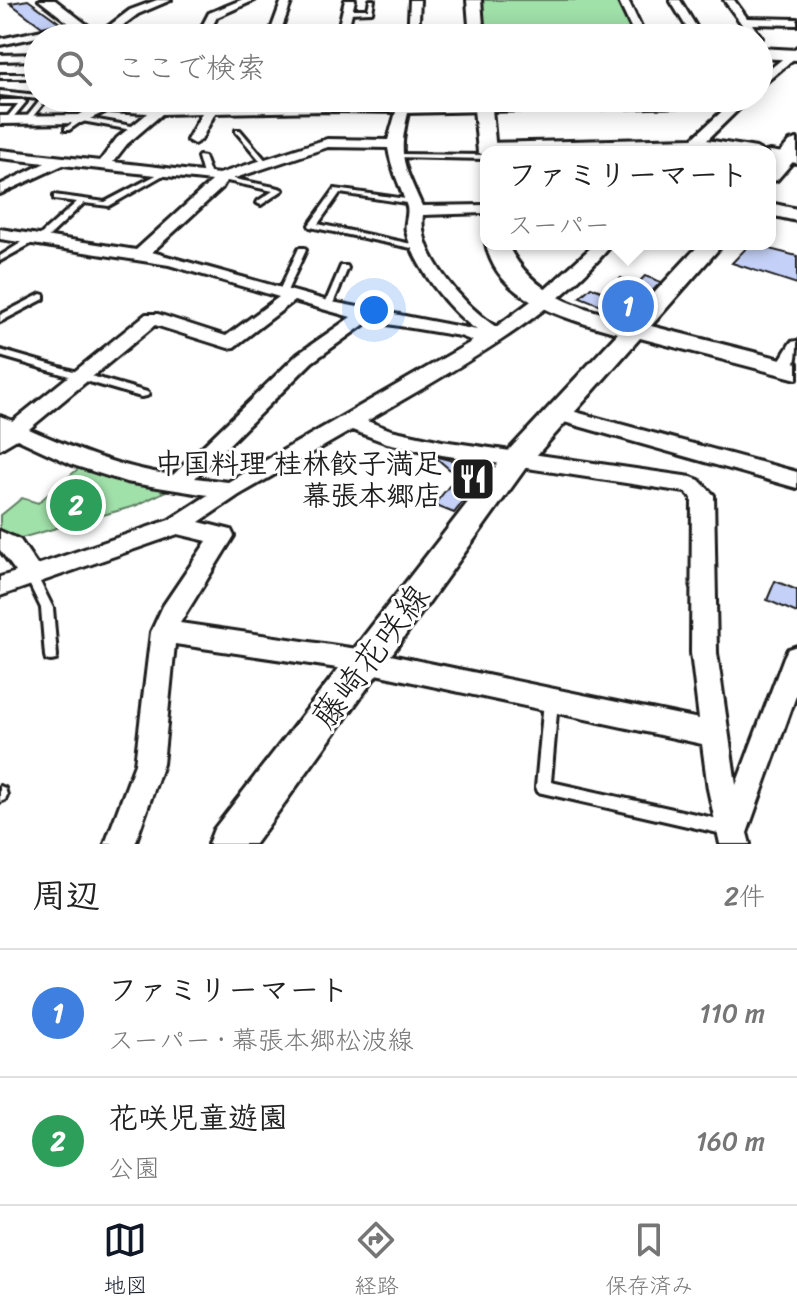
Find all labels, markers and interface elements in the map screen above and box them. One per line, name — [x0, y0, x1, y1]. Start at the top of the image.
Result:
search box — [24, 24, 773, 112]
text: ここで検索 — [116, 41, 266, 95]
icon: search — [52, 46, 96, 90]
popup — [480, 146, 776, 250]
text: ファミリーマート — [507, 148, 749, 202]
text: スーパー — [507, 202, 610, 248]
pin: 1 — [602, 276, 654, 336]
your location — [354, 290, 394, 330]
place label: 中国料理 桂林餃子満足 幕張本郷店 — [155, 439, 442, 520]
restaurant icon: 中国料理 桂林餃子満足 幕張本郷店 — [449, 455, 497, 503]
pin: 2 — [50, 475, 102, 535]
street label: 藤崎花咲線 — [296, 571, 446, 743]
text: 周辺 — [32, 866, 100, 926]
text: 2件 — [724, 873, 765, 919]
text: ファミリーマート — [108, 963, 349, 1017]
text: 1 — [52, 990, 64, 1036]
text: 110 m — [700, 990, 765, 1036]
text: スーパー · 幕張本郷松波線 — [108, 1017, 413, 1063]
text: 花咲児童遊園 — [108, 1091, 288, 1145]
text: 2 — [50, 1118, 66, 1164]
text: 160 m — [696, 1118, 765, 1164]
text: 公園 — [108, 1145, 160, 1191]
tab: 地図 — [103, 1218, 148, 1305]
tab: 経路 — [354, 1218, 399, 1305]
tab: 保存済み — [605, 1218, 694, 1305]

